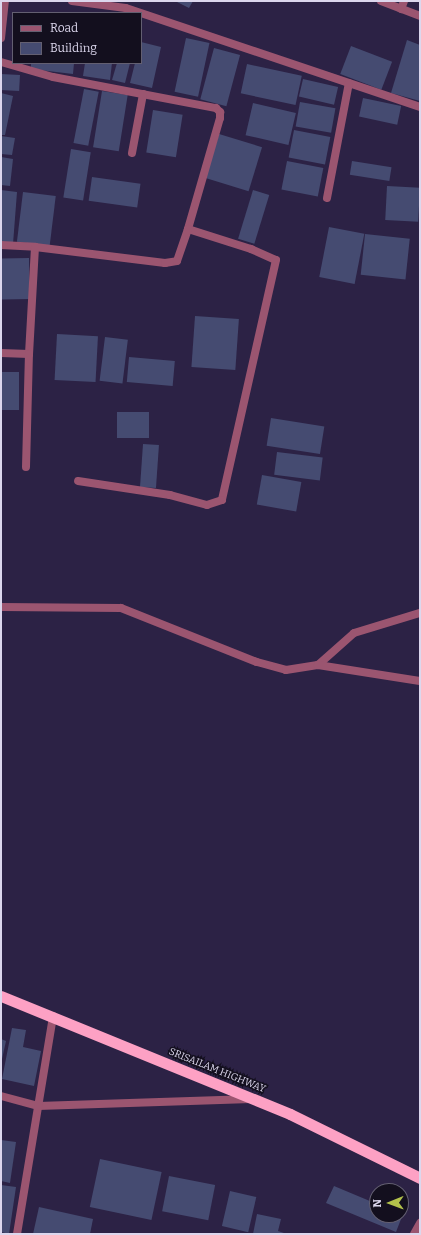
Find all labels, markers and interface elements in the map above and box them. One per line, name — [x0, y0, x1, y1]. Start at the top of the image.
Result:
legend — [12, 12, 142, 64]
text: Road — [50, 21, 78, 35]
text: Building — [50, 41, 97, 55]
street label: SRISAILAM HIGHWAY — [167, 1046, 267, 1096]
north arrow — [369, 1183, 409, 1223]
text: N — [371, 1199, 384, 1208]

